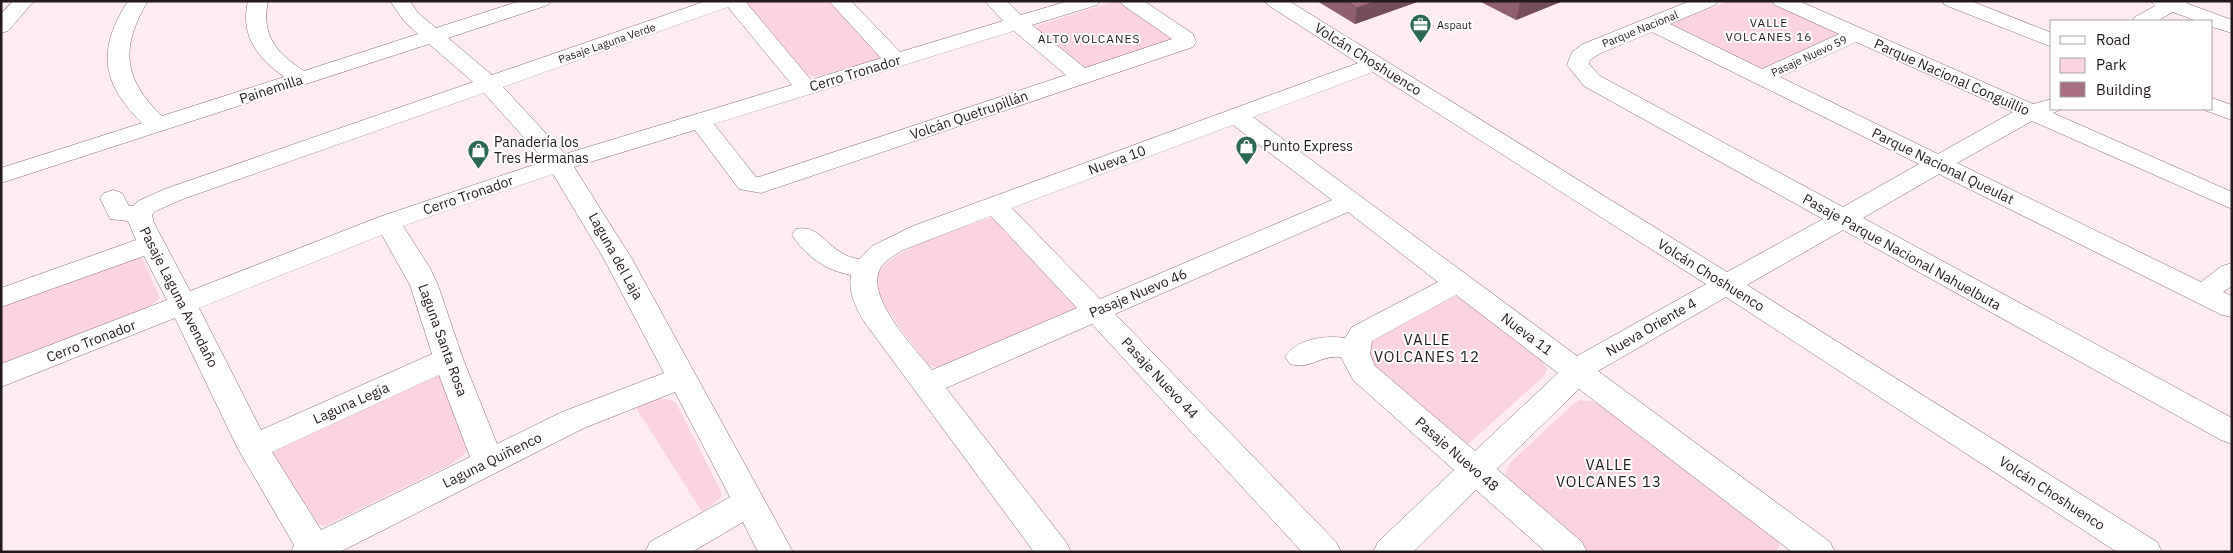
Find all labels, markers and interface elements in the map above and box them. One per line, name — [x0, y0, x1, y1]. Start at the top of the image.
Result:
street label: Parque Nacional — [1600, 7, 1680, 51]
office icon: Aspaut — [1409, 13, 1433, 44]
district label: VALLE VOLCANES 16 — [1725, 15, 1813, 44]
place label: Aspaut — [1437, 18, 1472, 32]
street label: Volcán Choshuenco — [1311, 19, 1425, 99]
street label: Pasaje Laguna Verde — [557, 20, 657, 66]
legend — [2050, 20, 2213, 110]
text: Road — [2096, 30, 2131, 49]
district label: ALTO VOLCANES — [1038, 31, 1140, 46]
street label: Pasaje Nuevo 59 — [1769, 32, 1849, 80]
street label: Parque Nacional Conguillio — [1871, 35, 2033, 120]
street label: Cerro Tronador — [807, 51, 903, 95]
text: Park — [2096, 55, 2126, 74]
street label: Painemilla — [237, 70, 306, 108]
text: Building — [2096, 80, 2151, 99]
street label: Volcán Quetrupillán — [908, 86, 1030, 144]
street label: Parque Nacional Queulat — [1869, 124, 2017, 208]
place label: Panadería los Tres Hermanas — [494, 133, 589, 167]
shop icon: Punto Express — [1235, 134, 1259, 165]
place label: Punto Express — [1263, 137, 1353, 155]
shop icon: Panadería los Tres Hermanas — [466, 138, 490, 169]
street label: Nueva 10 — [1086, 141, 1148, 179]
street label: Cerro Tronador — [420, 171, 516, 219]
street label: Pasaje Parque Nacional Nahuelbuta — [1800, 190, 2005, 314]
street label: Laguna del Laja — [585, 209, 648, 303]
street label: Pasaje Laguna Avendaño — [136, 224, 222, 371]
street label: Volcán Choshuenco — [1654, 235, 1768, 315]
street label: Pasaje Nuevo 46 — [1086, 264, 1190, 322]
street label: Laguna Santa Rosa — [414, 281, 472, 399]
street label: Nueva Oriente 4 — [1603, 294, 1699, 360]
street label: Nueva 11 — [1498, 309, 1556, 359]
street label: Cerro Tronador — [44, 316, 138, 366]
district label: VALLE VOLCANES 12 — [1374, 330, 1480, 366]
street label: Pasaje Nuevo 44 — [1118, 334, 1202, 422]
street label: Laguna Legia — [310, 378, 392, 428]
street label: Pasaje Nuevo 48 — [1412, 413, 1502, 495]
street label: Laguna Quiñenco — [439, 428, 545, 492]
street label: Volcán Choshuenco — [1995, 452, 2109, 534]
district label: VALLE VOLCANES 13 — [1556, 455, 1662, 491]

